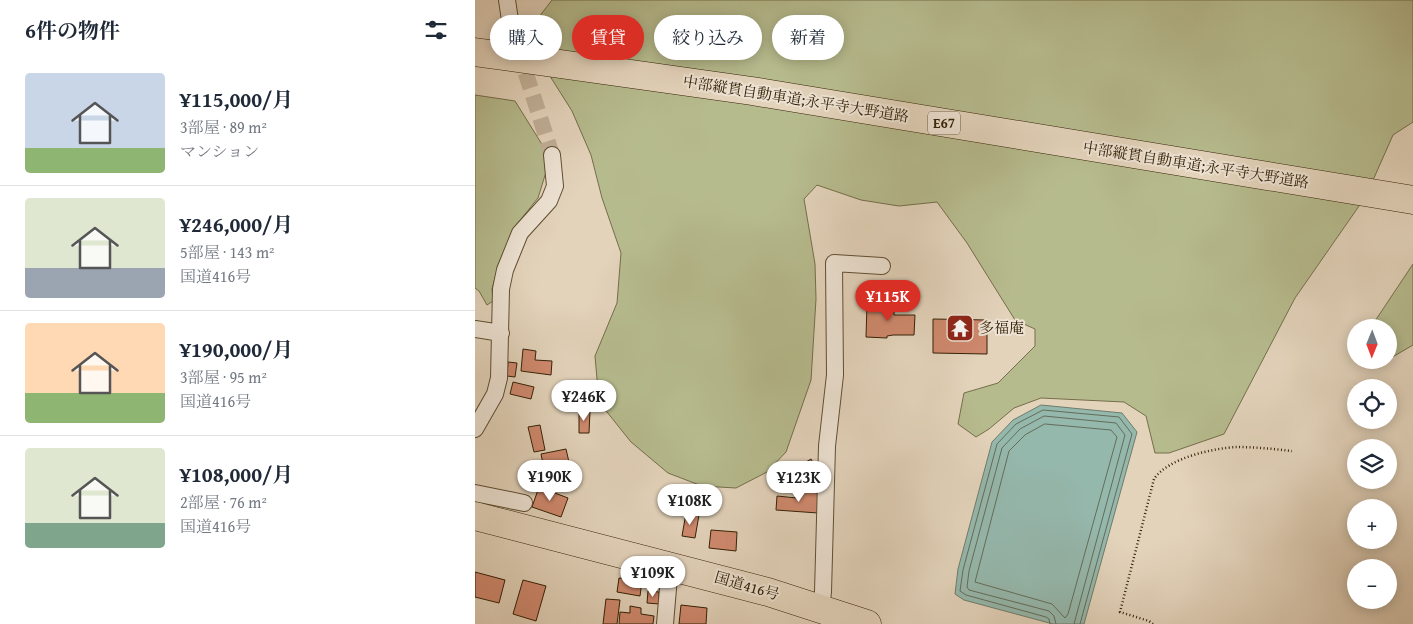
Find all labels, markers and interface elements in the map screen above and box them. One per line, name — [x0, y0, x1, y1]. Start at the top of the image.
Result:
text: 6件の物件 — [25, 15, 120, 46]
chip: 購入 — [490, 15, 562, 60]
chip: 賃貸 — [572, 15, 644, 60]
chip: 絞り込み — [654, 15, 762, 60]
chip: 新着 — [772, 15, 844, 60]
icon: filters — [422, 16, 450, 44]
street label: 中部縦貫自動車道;永平寺大野道路 — [682, 70, 911, 127]
text: ¥115,000/月 — [180, 84, 293, 115]
icon: home — [65, 93, 125, 153]
road number: E67 — [928, 112, 960, 134]
text: 3部屋 · 89 m² — [180, 115, 267, 139]
street label: 中部縦貫自動車道;永平寺大野道路 — [1082, 136, 1311, 193]
text: マンション — [180, 139, 259, 163]
text: ¥246,000/月 — [180, 209, 293, 240]
icon: home — [65, 218, 125, 278]
text: 5部屋 · 143 m² — [180, 240, 275, 264]
text: 国道416号 — [180, 264, 251, 288]
pin: ¥115K — [853, 280, 923, 322]
text: ¥115K — [866, 284, 910, 308]
temple icon: 多福庵 — [945, 313, 975, 343]
place label: 多福庵 — [979, 317, 1024, 338]
north arrow — [1347, 319, 1397, 369]
map controls — [1347, 319, 1397, 609]
text: ¥190,000/月 — [180, 334, 293, 365]
icon: home — [65, 343, 125, 403]
text: 3部屋 · 95 m² — [180, 365, 267, 389]
button: locate — [1347, 379, 1397, 429]
pin: ¥246K — [549, 380, 619, 422]
text: ¥246K — [562, 384, 606, 408]
text: 国道416号 — [180, 389, 251, 413]
button: layers — [1347, 439, 1397, 489]
text: ¥108,000/月 — [180, 459, 293, 490]
pin: ¥190K — [515, 460, 585, 502]
pin: ¥123K — [764, 460, 834, 503]
text: ¥190K — [528, 464, 572, 488]
text: ¥123K — [777, 465, 821, 489]
icon: home — [65, 468, 125, 528]
pin: ¥108K — [655, 484, 725, 526]
text: ¥108K — [668, 488, 712, 512]
text: 2部屋 · 76 m² — [180, 490, 267, 514]
button: + — [1347, 499, 1397, 549]
text: 国道416号 — [180, 514, 251, 538]
pin: ¥109K — [618, 556, 688, 598]
button: − — [1347, 559, 1397, 609]
text: ¥109K — [631, 560, 675, 584]
street label: 国道416号 — [712, 566, 782, 605]

